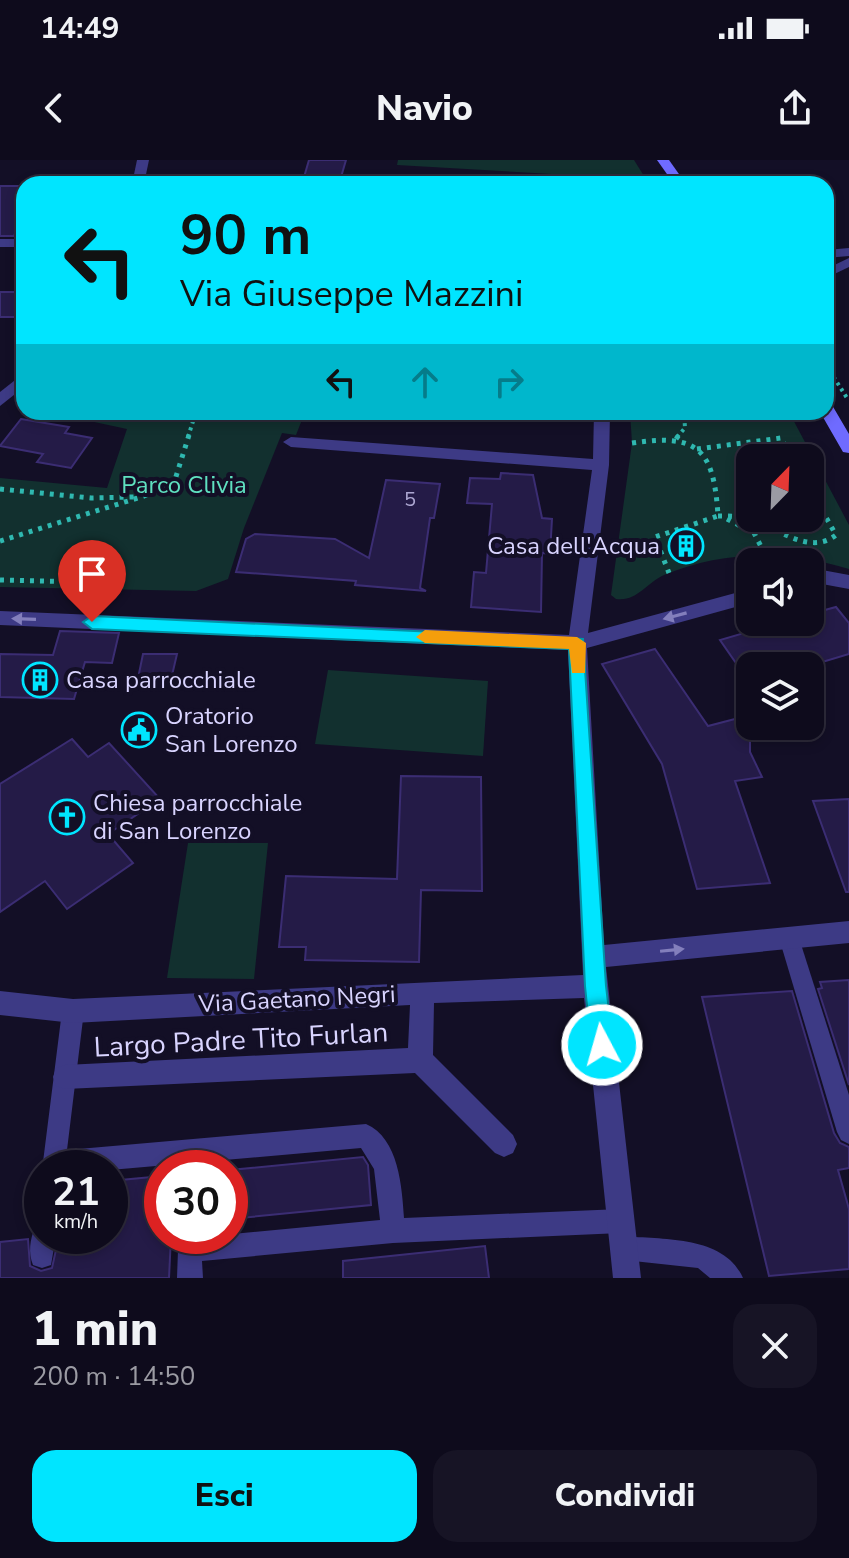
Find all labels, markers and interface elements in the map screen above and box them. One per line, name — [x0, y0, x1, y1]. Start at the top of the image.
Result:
text: 14:49 — [40, 8, 119, 49]
text: Navio — [376, 84, 473, 133]
icon: back — [32, 86, 76, 130]
icon: share — [773, 86, 817, 130]
text: 90 m — [180, 197, 311, 274]
icon: left — [48, 208, 152, 312]
text: Via Giuseppe Mazzini — [180, 270, 523, 319]
icon: left — [319, 360, 363, 404]
icon: ahead — [403, 360, 447, 404]
icon: right — [487, 360, 531, 404]
north arrow — [736, 444, 824, 532]
map controls — [736, 444, 824, 740]
park label: Parco Clivia — [121, 469, 247, 501]
house number: 5 — [404, 486, 416, 513]
building icon: Casa dell'Acqua — [667, 527, 705, 565]
place label: Casa dell'Acqua — [487, 530, 660, 562]
pin — [58, 540, 126, 622]
button: sound — [736, 548, 824, 636]
icon: arrive — [70, 552, 114, 596]
one-way arrow — [662, 611, 687, 623]
one-way arrow — [11, 613, 36, 626]
button: layers — [736, 652, 824, 740]
building icon: Casa parrocchiale — [21, 661, 59, 699]
place label: Casa parrocchiale — [66, 664, 256, 696]
place label: Oratorio San Lorenzo — [165, 700, 298, 760]
public building icon: Oratorio San Lorenzo — [120, 711, 158, 749]
place label: Chiesa parrocchiale di San Lorenzo — [93, 787, 302, 847]
church icon: Chiesa parrocchiale di San Lorenzo — [48, 798, 86, 836]
one-way arrow — [659, 943, 684, 956]
street label: Via Gaetano Negri — [197, 978, 396, 1020]
position arrow — [560, 1003, 644, 1087]
street label: Largo Padre Tito Furlan — [93, 1013, 389, 1067]
speed limit sign: 30 — [144, 1150, 248, 1254]
text: 21 — [52, 1165, 100, 1219]
text: km/h — [54, 1208, 98, 1235]
text: 1 min — [32, 1296, 158, 1362]
button: close — [733, 1304, 817, 1388]
text: 200 m · 14:50 — [32, 1359, 195, 1394]
button: Esci — [32, 1450, 417, 1542]
button: Condividi — [433, 1450, 817, 1542]

